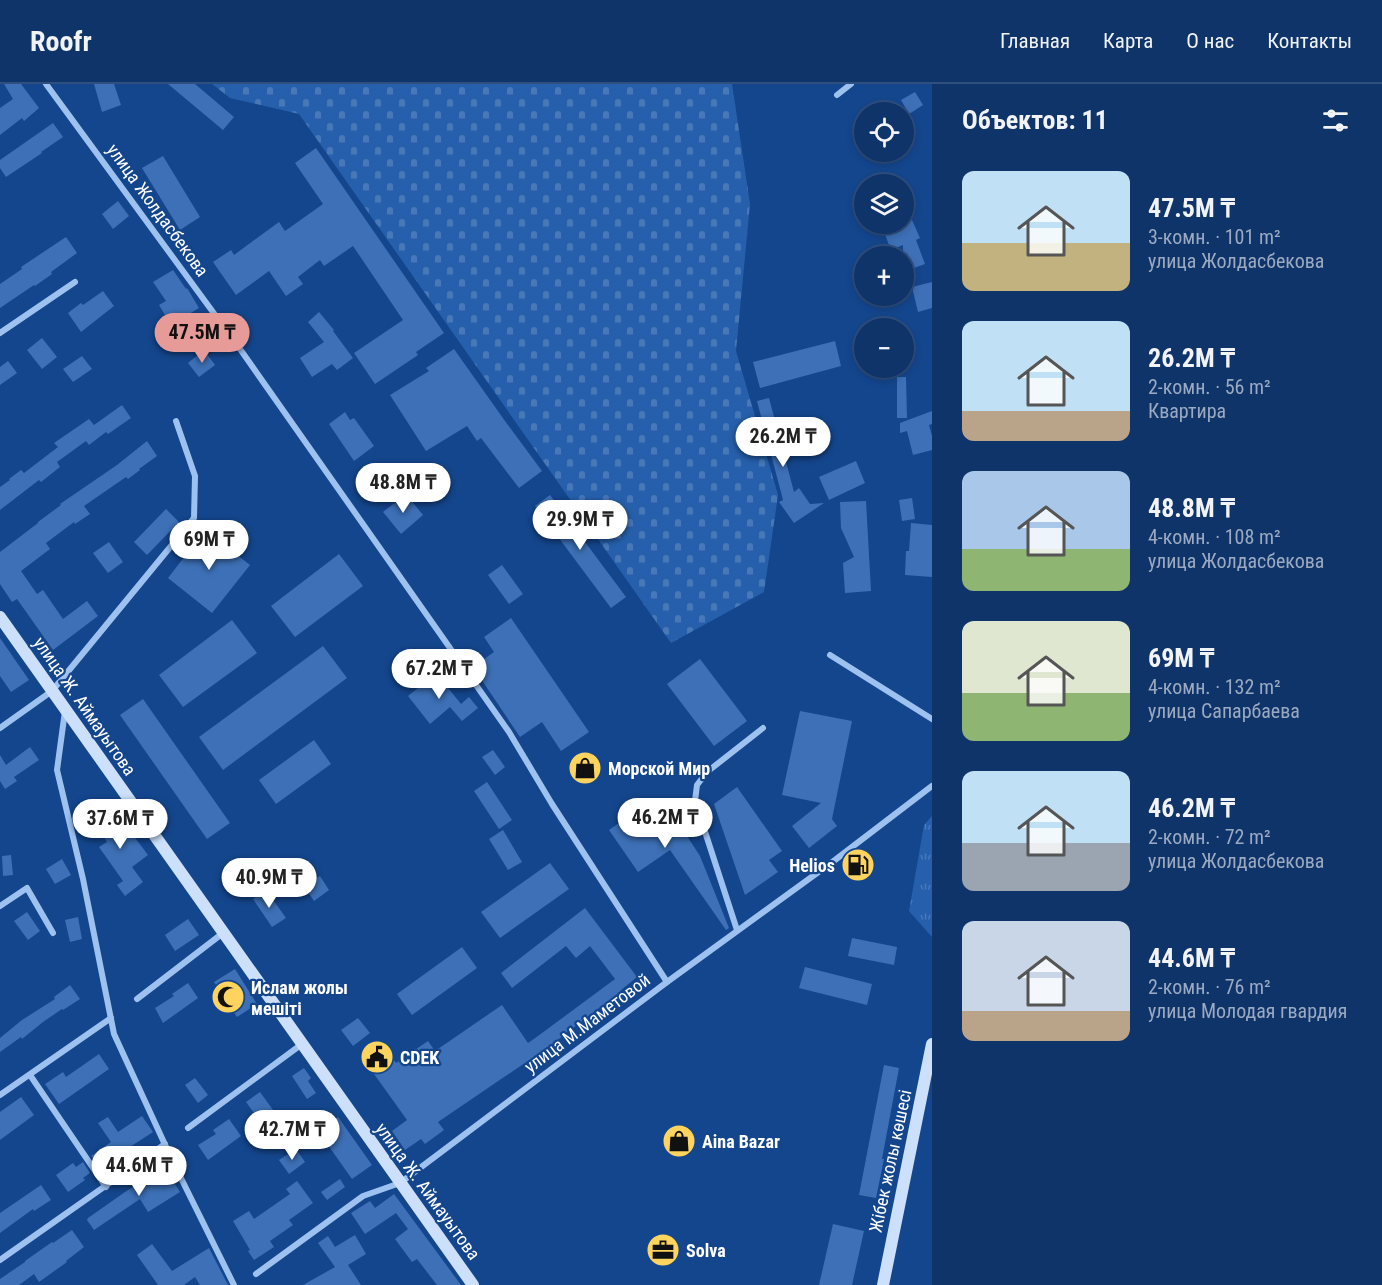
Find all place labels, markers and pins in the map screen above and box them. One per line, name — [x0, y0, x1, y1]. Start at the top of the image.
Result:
pin: 47.5M ₸ — [147, 313, 257, 364]
pin: 26.2M ₸ — [728, 417, 838, 468]
pin: 48.8M ₸ — [348, 463, 458, 514]
pin: 29.9M ₸ — [525, 500, 635, 551]
pin: 69M ₸ — [167, 520, 251, 571]
pin: 67.2M ₸ — [384, 649, 494, 700]
shop icon: Морской Мир — [567, 750, 603, 786]
place label: Морской Мир — [608, 758, 710, 779]
pin: 46.2M ₸ — [610, 798, 720, 849]
pin: 37.6M ₸ — [65, 799, 175, 850]
fuel station icon: Helios — [840, 847, 876, 883]
place label: Helios — [789, 855, 835, 876]
pin: 40.9M ₸ — [214, 858, 324, 909]
place label: Ислам жолы мешіті — [251, 977, 348, 1019]
mosque icon: Ислам жолы мешіті — [210, 979, 246, 1015]
public building icon: CDEK — [359, 1039, 395, 1075]
place label: CDEK — [400, 1047, 440, 1068]
pin: 42.7M ₸ — [237, 1110, 347, 1161]
shop icon: Aina Bazar — [661, 1123, 697, 1159]
place label: Aina Bazar — [702, 1131, 780, 1152]
pin: 44.6M ₸ — [84, 1146, 194, 1197]
office icon: Solva — [645, 1232, 681, 1268]
place label: Solva — [686, 1240, 726, 1261]

